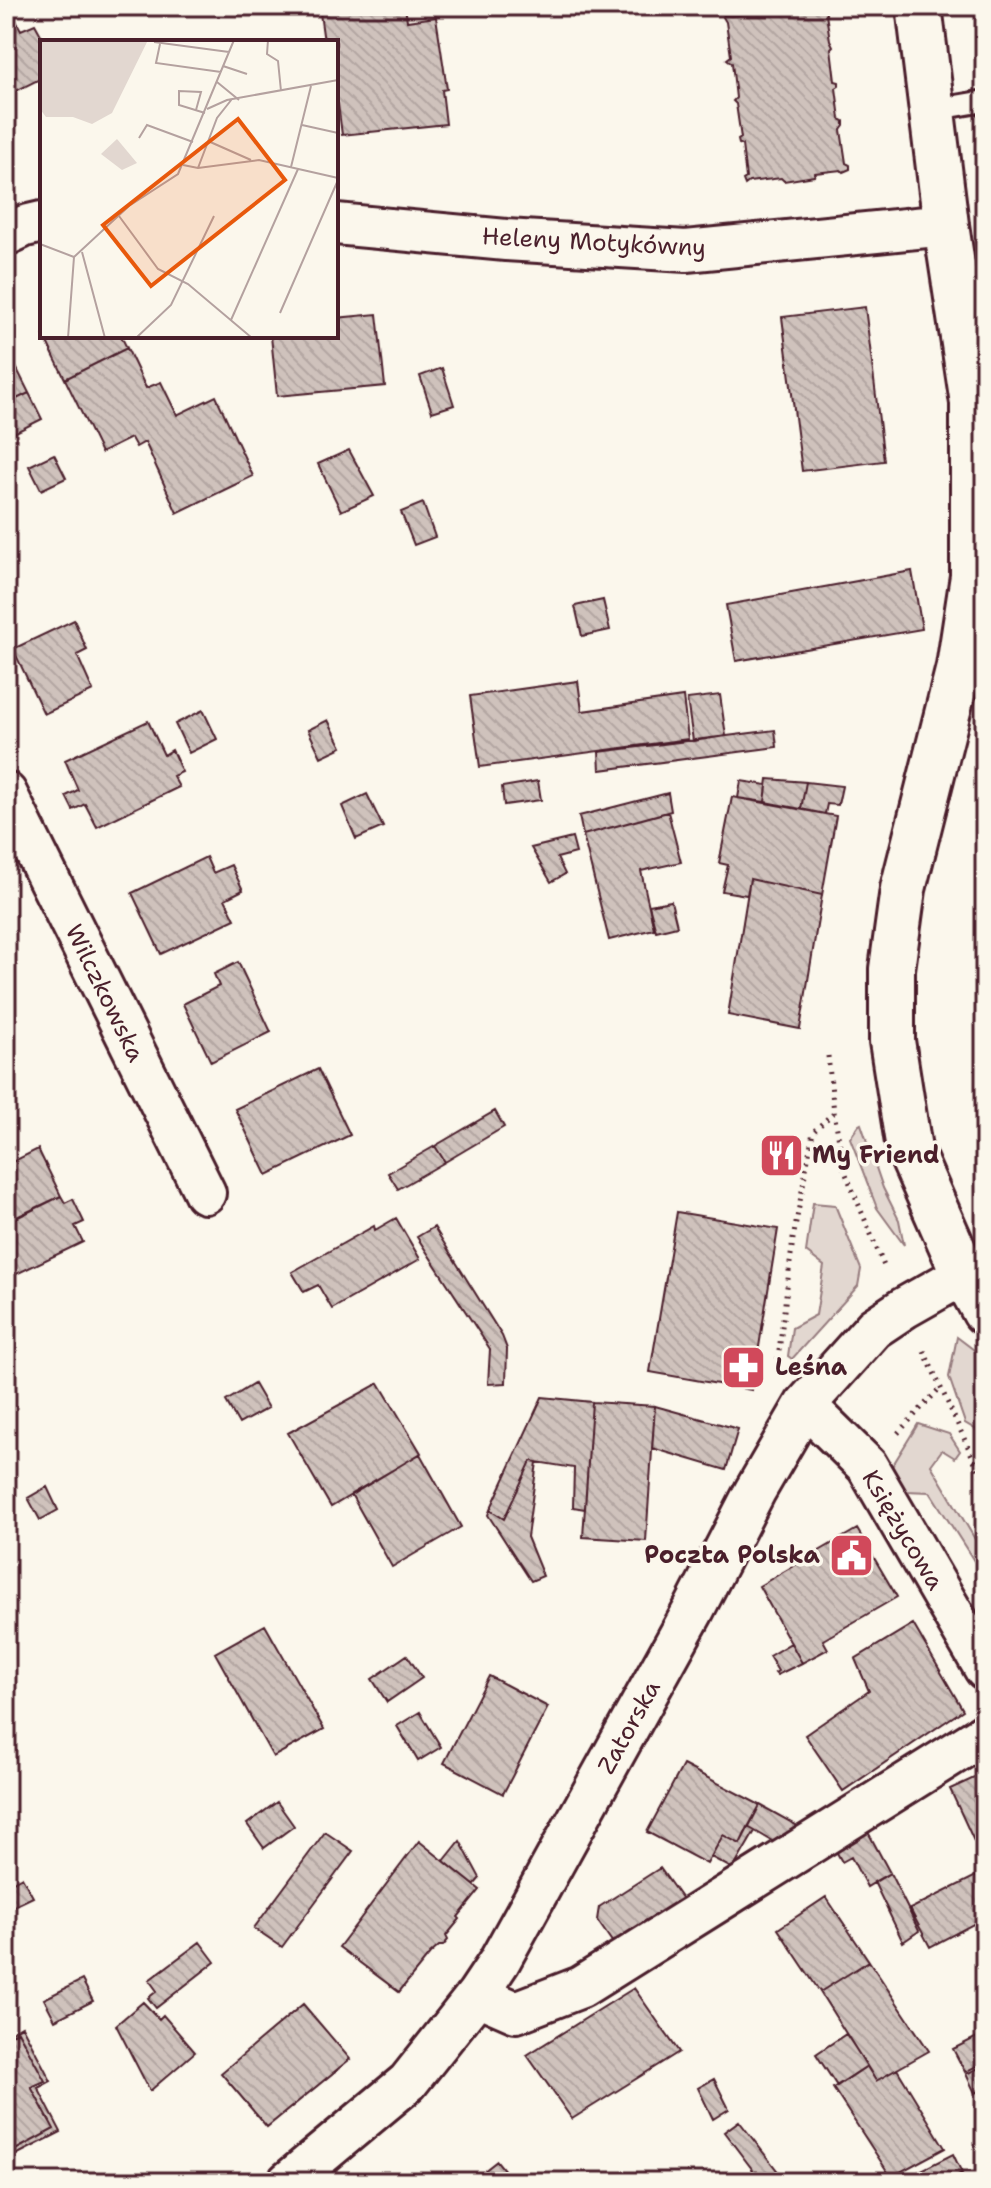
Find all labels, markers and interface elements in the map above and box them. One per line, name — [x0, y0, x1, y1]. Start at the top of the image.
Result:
inset map — [40, 40, 338, 338]
street label: Heleny Motykówny — [481, 220, 707, 264]
street label: Wilczkowska — [58, 919, 152, 1067]
restaurant icon: My Friend — [757, 1131, 805, 1179]
place label: My Friend — [812, 1139, 939, 1171]
pharmacy icon: Leśna — [720, 1343, 768, 1391]
place label: Leśna — [775, 1351, 848, 1383]
street label: Księżycowa — [855, 1464, 951, 1596]
public building icon: Poczta Polska — [827, 1531, 875, 1579]
place label: Poczta Polska — [644, 1539, 821, 1571]
street label: Zatorska — [590, 1674, 668, 1780]

